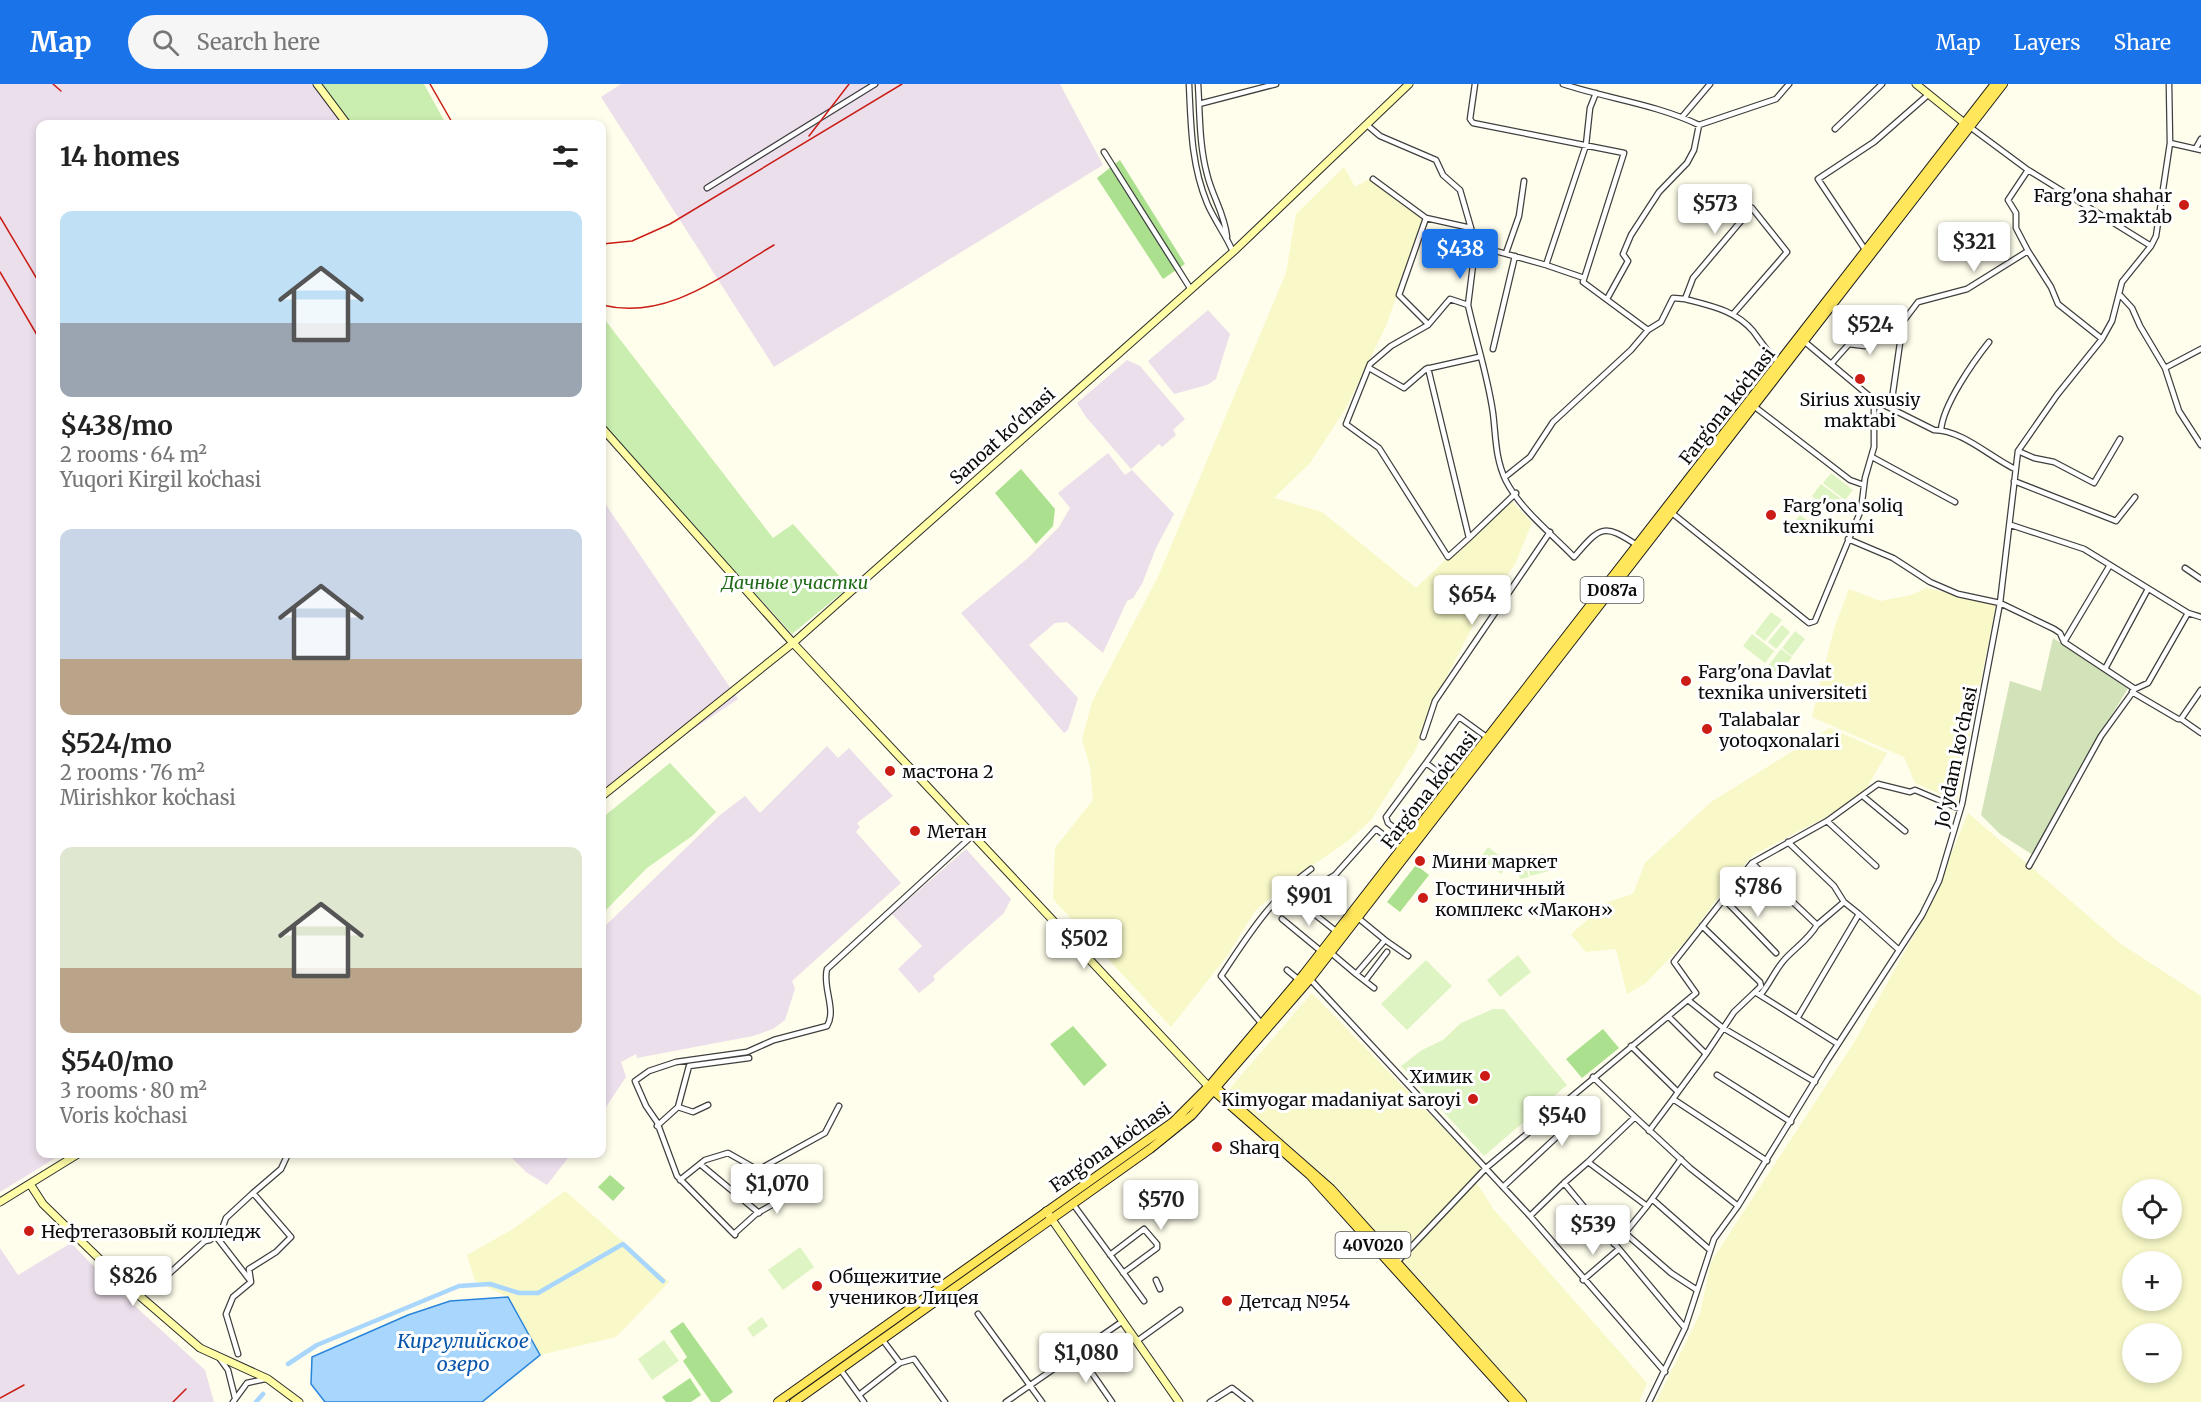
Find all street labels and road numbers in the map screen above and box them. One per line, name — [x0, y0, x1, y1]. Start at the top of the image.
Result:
street label: Fargʻona koʻchasi — [1674, 343, 1780, 469]
street label: Sanoat ko'chasi — [945, 383, 1060, 489]
road number: D087a — [1580, 577, 1644, 603]
street label: Jo'ydam ko'chasi — [1930, 684, 1982, 831]
street label: Fargʻona koʻchasi — [1376, 727, 1482, 853]
street label: Fargʻona koʻchasi — [1045, 1097, 1175, 1197]
road number: 40V020 — [1336, 1232, 1410, 1258]

